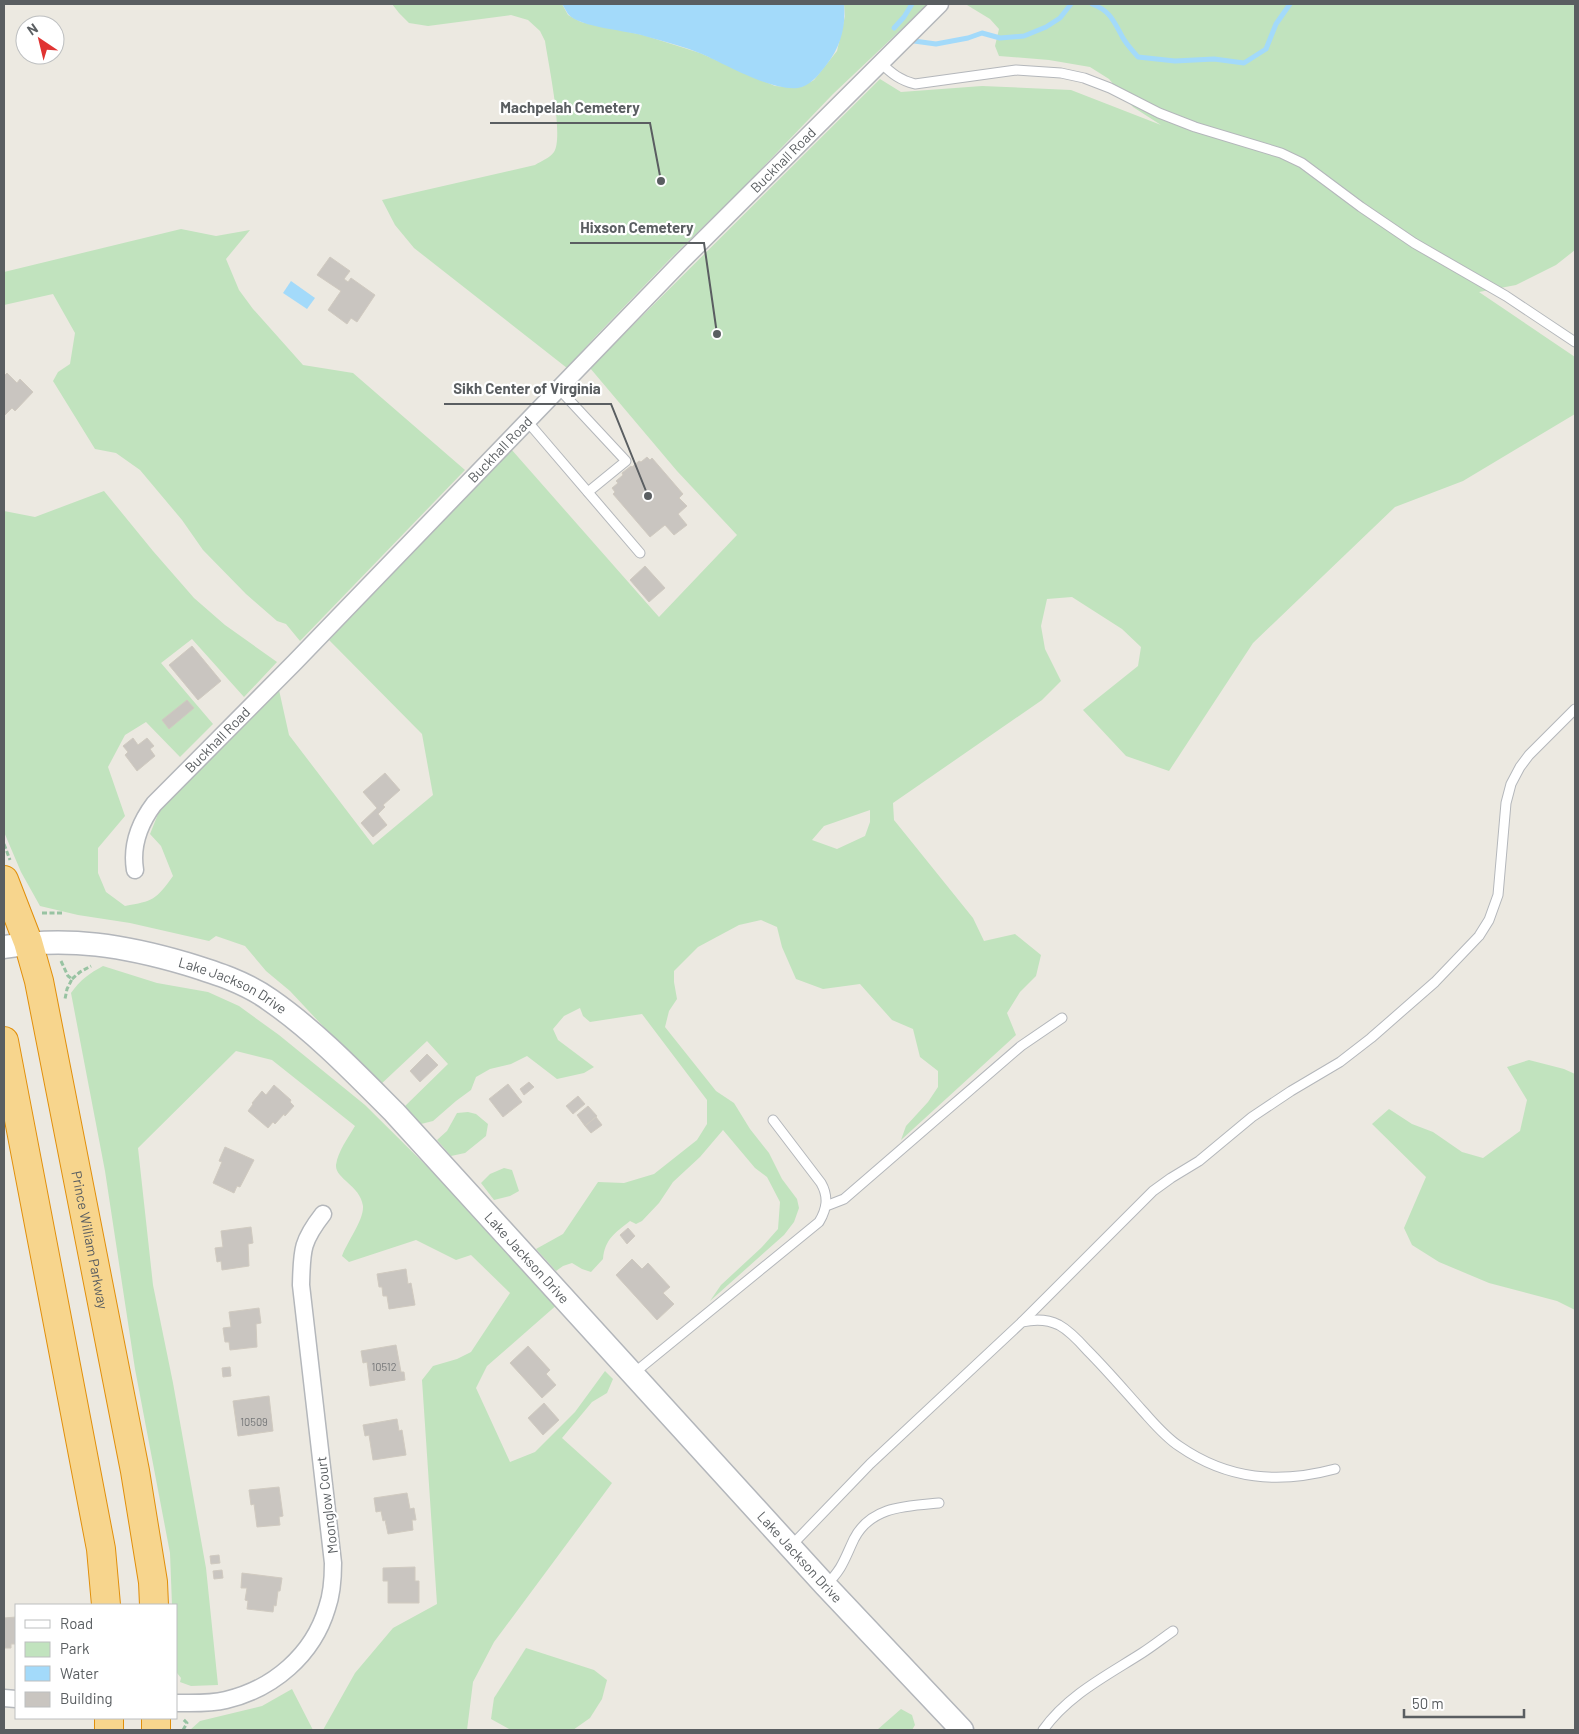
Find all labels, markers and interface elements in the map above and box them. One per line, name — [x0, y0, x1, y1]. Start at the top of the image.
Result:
north arrow — [15, 15, 65, 65]
text: N — [24, 19, 41, 39]
callout: Machpelah Cemetery — [490, 93, 650, 123]
text: Machpelah Cemetery — [500, 98, 640, 116]
street label: Buckhall Road — [747, 124, 819, 196]
callout: Hixson Cemetery — [570, 213, 704, 243]
text: Hixson Cemetery — [580, 218, 694, 236]
callout: Sikh Center of Virginia — [444, 374, 611, 404]
text: Sikh Center of Virginia — [453, 379, 601, 397]
street label: Buckhall Road — [464, 413, 535, 486]
street label: Buckhall Road — [181, 703, 253, 776]
street label: Lake Jackson Drive — [177, 953, 290, 1017]
street label: Prince William Parkway — [68, 1169, 112, 1311]
street label: Lake Jackson Drive — [481, 1208, 573, 1307]
house number: 10512 — [371, 1360, 397, 1373]
house number: 10509 — [240, 1415, 268, 1428]
street label: Moonglow Court — [312, 1455, 341, 1555]
street label: Lake Jackson Drive — [754, 1508, 846, 1606]
legend — [15, 1604, 178, 1719]
text: Road — [60, 1614, 93, 1632]
text: Park — [60, 1639, 90, 1657]
text: Water — [60, 1664, 99, 1682]
scale bar — [1404, 1686, 1524, 1718]
text: Building — [60, 1689, 113, 1707]
text: 50 m — [1412, 1694, 1444, 1712]

